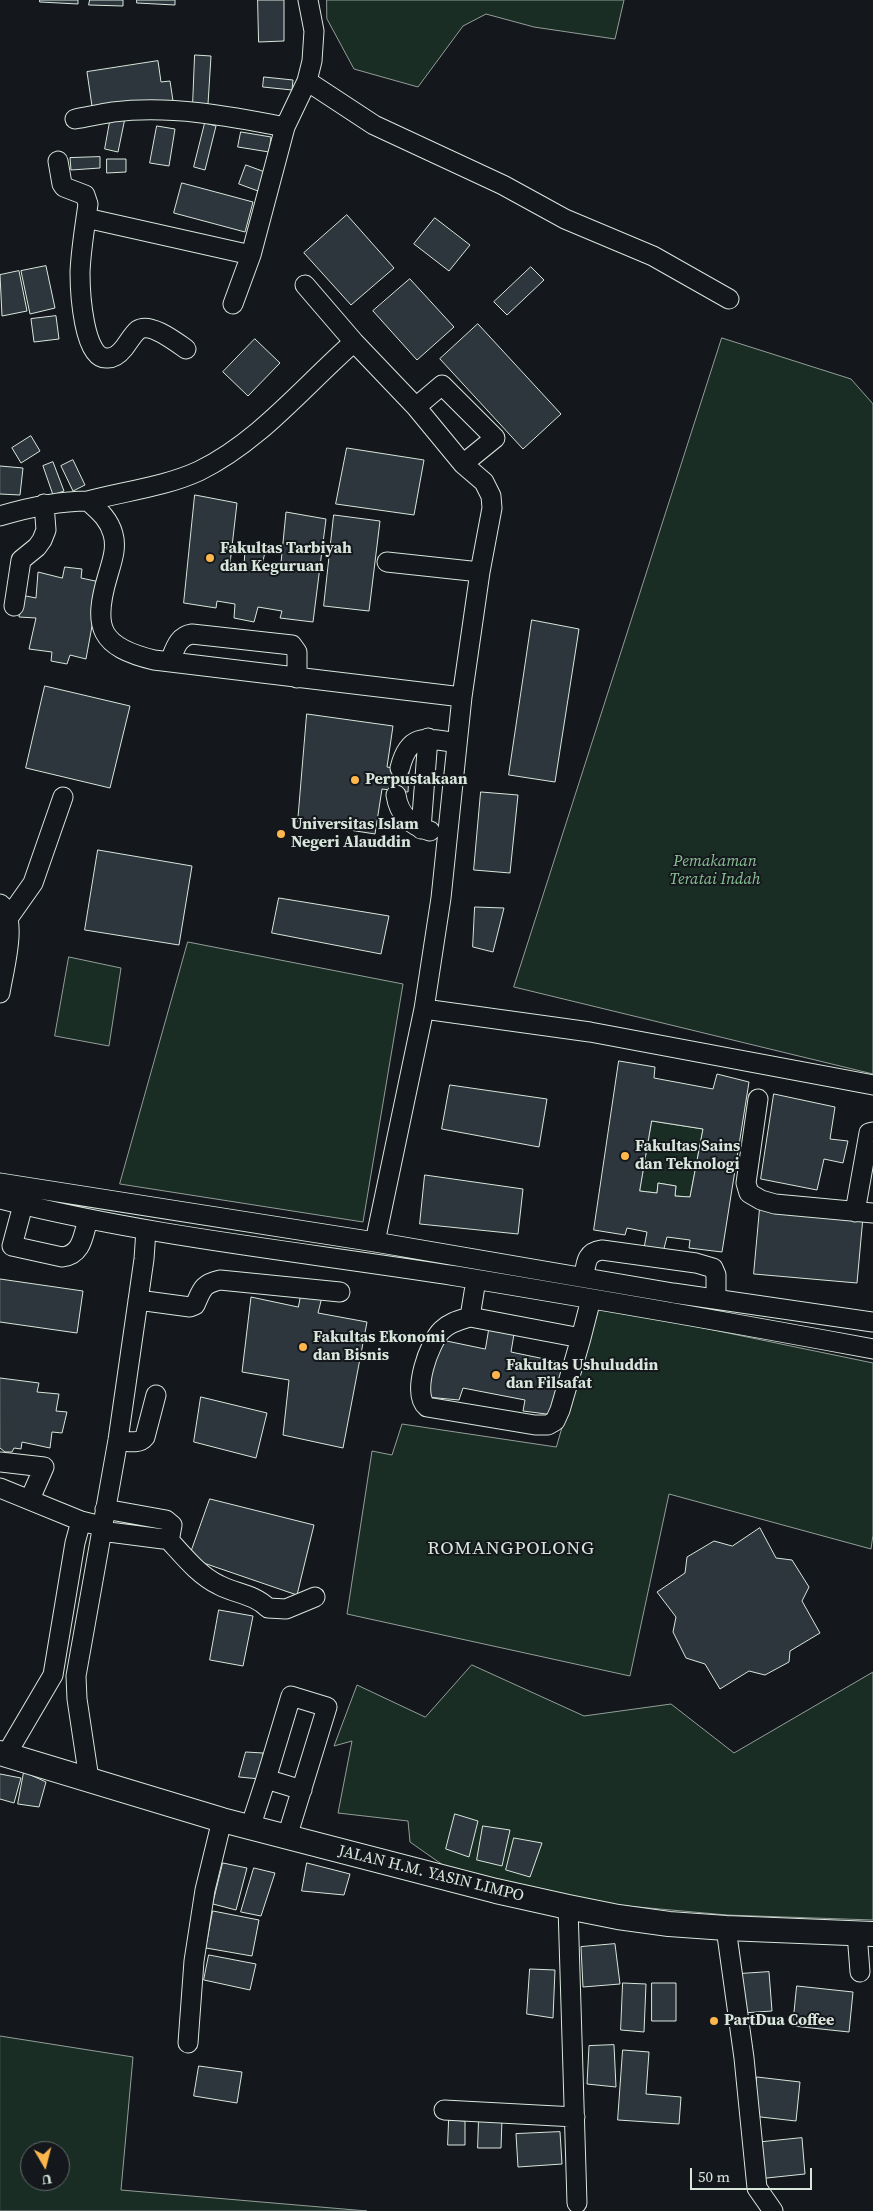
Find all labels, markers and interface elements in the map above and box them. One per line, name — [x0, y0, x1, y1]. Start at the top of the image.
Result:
place label: Fakultas Tarbiyah dan Keguruan — [220, 539, 352, 577]
marker: Fakultas Tarbiyah dan Keguruan — [204, 552, 216, 564]
place label: Perpustakaan — [365, 770, 468, 790]
marker: Perpustakaan — [349, 774, 361, 786]
place label: Universitas Islam Negeri Alauddin — [291, 815, 419, 853]
marker: Universitas Islam Negeri Alauddin — [275, 828, 287, 840]
park label: Pemakaman Teratai Indah — [670, 852, 760, 890]
place label: Fakultas Sains dan Teknologi — [635, 1137, 740, 1175]
marker: Fakultas Sains dan Teknologi — [619, 1150, 631, 1162]
place label: Fakultas Ekonomi dan Bisnis — [313, 1328, 445, 1366]
marker: Fakultas Ekonomi dan Bisnis — [297, 1341, 309, 1353]
place label: Fakultas Ushuluddin dan Filsafat — [506, 1356, 658, 1394]
marker: Fakultas Ushuluddin dan Filsafat — [490, 1369, 502, 1381]
district label: ROMANGPOLONG — [426, 1538, 596, 1560]
street label: JALAN H.M. YASIN LIMPO — [336, 1842, 526, 1906]
place label: PartDua Coffee — [724, 2011, 834, 2031]
marker: PartDua Coffee — [708, 2015, 720, 2027]
north arrow — [20, 2141, 70, 2191]
scale bar — [693, 2158, 816, 2190]
text: 50 m — [698, 2166, 730, 2187]
text: U — [40, 2169, 53, 2190]

